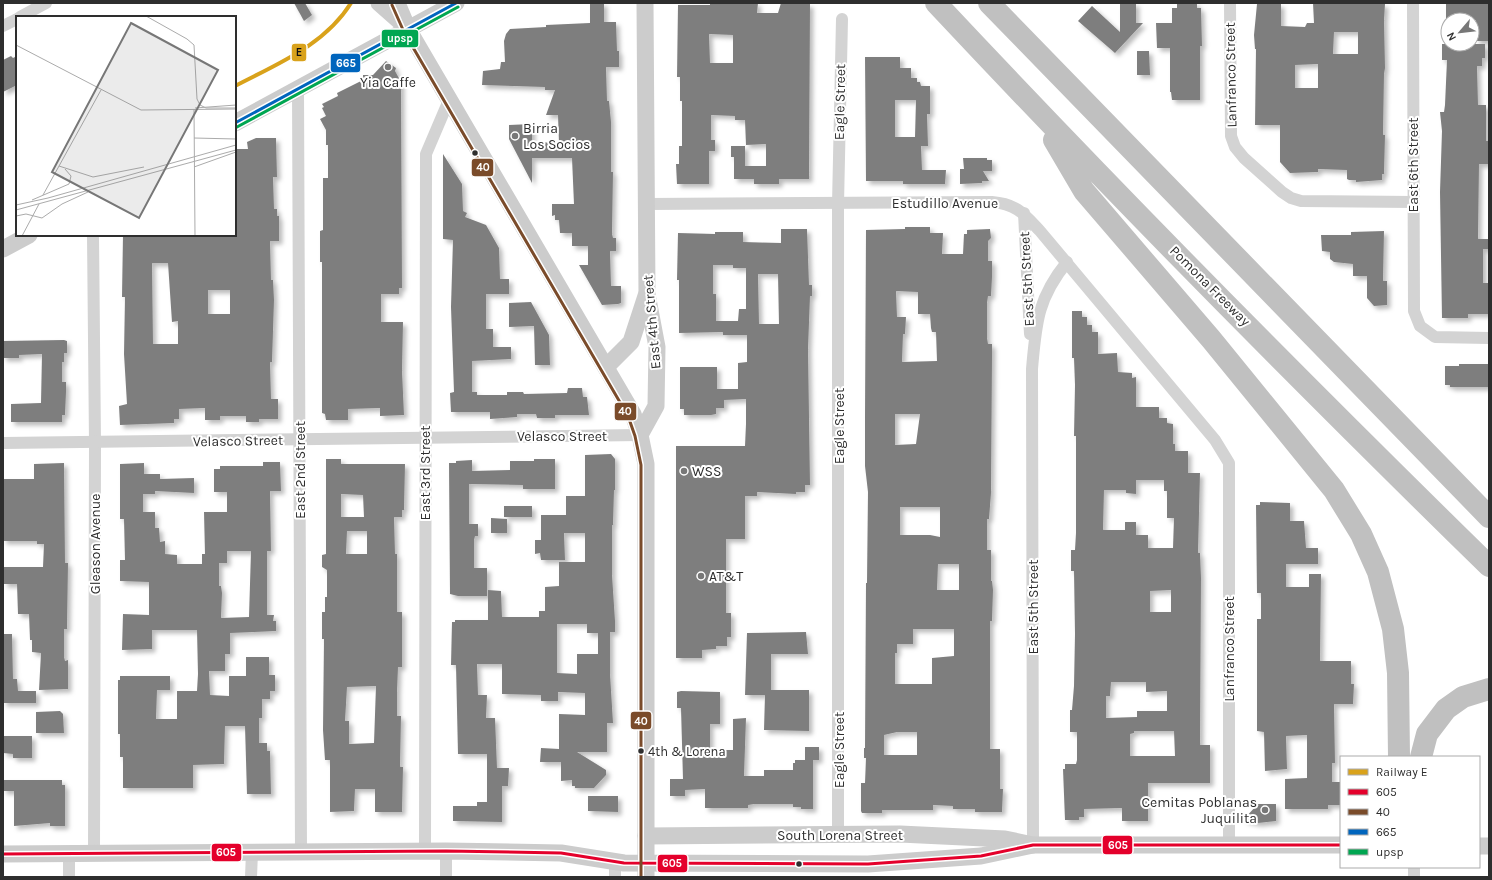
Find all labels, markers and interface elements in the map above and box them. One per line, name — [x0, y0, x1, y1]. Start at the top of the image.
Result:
north arrow — [1440, 12, 1480, 52]
inset map — [16, 16, 236, 236]
street label: Lanfranco Street — [1222, 22, 1240, 128]
line badge: upsp — [381, 29, 419, 48]
text: N — [1444, 30, 1459, 43]
text: upsp — [387, 32, 413, 45]
line badge: E — [291, 43, 307, 62]
text: E — [296, 46, 302, 59]
line badge: 665 — [330, 53, 361, 73]
text: 665 — [336, 57, 356, 70]
marker: Yia Caffe — [383, 62, 393, 72]
street label: Eagle Street — [831, 64, 849, 140]
place label: Yia Caffe — [360, 74, 416, 91]
street label: East 6th Street — [1405, 117, 1422, 213]
place label: Birria Los Socios — [523, 120, 590, 153]
marker: Birria Los Socios — [510, 131, 520, 141]
unlabelled marker — [470, 148, 480, 158]
line badge: 40 — [471, 158, 494, 177]
text: 40 — [476, 161, 490, 174]
street label: Estudillo Avenue — [892, 195, 998, 212]
street label: East 5th Street — [1016, 231, 1038, 327]
street label: Pomona Freeway — [1166, 242, 1254, 330]
street label: East 4th Street — [639, 274, 665, 370]
street label: Eagle Street — [831, 388, 848, 464]
line badge: 40 — [614, 402, 637, 421]
text: 40 — [618, 405, 632, 418]
street label: East 2nd Street — [292, 421, 309, 519]
street label: East 3rd Street — [417, 426, 434, 520]
street label: Velasco Street — [517, 428, 607, 445]
street label: Velasco Street — [193, 432, 283, 450]
place label: WSS — [692, 463, 721, 480]
marker: WSS — [679, 466, 689, 476]
street label: Gleason Avenue — [87, 494, 104, 594]
street label: East 5th Street — [1025, 560, 1042, 654]
place label: AT&T — [709, 568, 743, 585]
marker: AT&T — [696, 571, 706, 581]
street label: Lanfranco Street — [1221, 596, 1238, 702]
line badge: 40 — [630, 711, 652, 730]
street label: Eagle Street — [831, 712, 848, 788]
text: 40 — [634, 715, 648, 728]
place label: 4th & Lorena — [648, 744, 726, 759]
marker: 4th & Lorena — [636, 746, 646, 756]
legend — [1340, 756, 1480, 868]
text: Railway E — [1376, 765, 1427, 779]
text: 605 — [1376, 785, 1397, 799]
place label: Cemitas Poblanas Juquilita — [1141, 794, 1257, 827]
marker: Cemitas Poblanas Juquilita — [1260, 805, 1270, 815]
text: 40 — [1376, 805, 1390, 819]
text: 665 — [1376, 825, 1397, 839]
street label: South Lorena Street — [777, 827, 903, 844]
line badge: 605 — [1102, 835, 1133, 855]
text: 605 — [1108, 839, 1128, 852]
line badge: 605 — [211, 843, 242, 862]
text: upsp — [1376, 845, 1404, 859]
text: 605 — [216, 846, 236, 859]
line badge: 605 — [657, 854, 688, 873]
text: 605 — [662, 857, 682, 870]
unlabelled marker — [794, 859, 804, 869]

